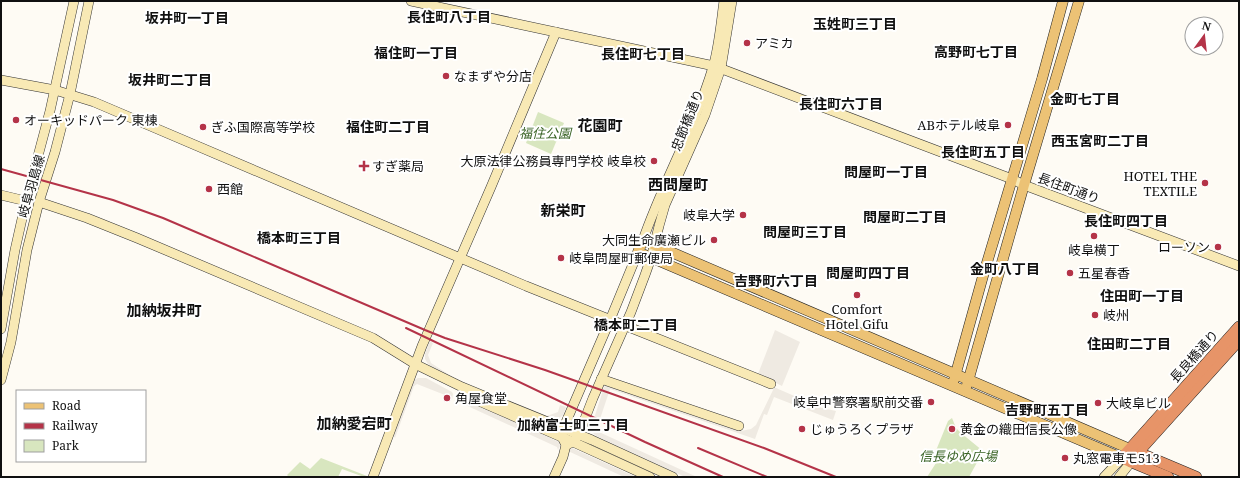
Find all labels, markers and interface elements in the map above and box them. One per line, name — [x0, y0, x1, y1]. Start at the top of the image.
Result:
district label: 長住町八丁目 — [407, 7, 491, 26]
district label: 坂井町一丁目 — [145, 8, 229, 27]
district label: 玉姓町三丁目 — [813, 14, 897, 33]
north arrow — [1184, 16, 1224, 56]
text: N — [1201, 17, 1213, 34]
place label: アミカ — [755, 34, 794, 52]
marker: アミカ — [742, 38, 752, 48]
district label: 高野町七丁目 — [934, 42, 1018, 61]
district label: 福住町一丁目 — [374, 43, 458, 62]
district label: 長住町七丁目 — [601, 44, 685, 63]
place label: なまずや分店 — [454, 67, 532, 85]
district label: 坂井町二丁目 — [128, 70, 212, 89]
marker: なまずや分店 — [441, 71, 451, 81]
street label: 忠節橋通り — [666, 86, 708, 154]
district label: 金町七丁目 — [1050, 89, 1120, 108]
district label: 長住町六丁目 — [799, 94, 883, 113]
place label: オーキッドパーク 東棟 — [24, 111, 157, 129]
marker: オーキッドパーク 東棟 — [11, 115, 21, 125]
district label: 花園町 — [577, 115, 623, 135]
place label: ABホテル岐阜 — [917, 116, 1000, 134]
district label: 福住町二丁目 — [346, 117, 430, 136]
place label: ぎふ国際高等学校 — [211, 118, 315, 136]
marker: ABホテル岐阜 — [1003, 120, 1013, 130]
marker: ぎふ国際高等学校 — [198, 122, 208, 132]
park label: 福住公園 — [519, 124, 573, 142]
district label: 西玉宮町二丁目 — [1051, 131, 1149, 150]
district label: 長住町五丁目 — [941, 142, 1025, 161]
street label: 岐阜羽島線 — [13, 152, 49, 220]
place label: 大原法律公務員専門学校 岐阜校 — [461, 152, 646, 170]
marker: 大原法律公務員専門学校 岐阜校 — [649, 156, 659, 166]
place label: すぎ薬局 — [372, 157, 424, 175]
marker: すぎ薬局 — [359, 161, 369, 171]
district label: 問屋町一丁目 — [844, 162, 928, 181]
place label: HOTEL THE TEXTILE — [1123, 167, 1197, 200]
street label: 長住町通り — [1035, 168, 1103, 208]
district label: 西問屋町 — [648, 174, 708, 194]
marker: HOTEL THE TEXTILE — [1200, 178, 1210, 188]
place label: 西館 — [217, 180, 243, 198]
marker: 西館 — [204, 184, 214, 194]
district label: 新栄町 — [540, 200, 586, 220]
place label: 岐阜大学 — [683, 206, 735, 224]
district label: 問屋町二丁目 — [863, 207, 947, 226]
marker: 岐阜大学 — [738, 210, 748, 220]
district label: 長住町四丁目 — [1084, 211, 1168, 230]
district label: 問屋町三丁目 — [763, 222, 847, 241]
district label: 橋本町三丁目 — [257, 228, 341, 247]
place label: 大同生命廣瀬ビル — [602, 231, 706, 249]
marker: 岐阜横丁 — [1089, 231, 1099, 241]
marker: 大同生命廣瀬ビル — [709, 235, 719, 245]
place label: ローソン — [1158, 238, 1210, 256]
place label: 岐阜横丁 — [1068, 241, 1120, 259]
marker: ローソン — [1213, 242, 1223, 252]
place label: 岐阜問屋町郵便局 — [569, 249, 673, 267]
marker: 岐阜問屋町郵便局 — [556, 253, 566, 263]
district label: 金町八丁目 — [970, 259, 1040, 278]
district label: 問屋町四丁目 — [826, 263, 910, 282]
place label: 五星春香 — [1078, 264, 1130, 282]
marker: 五星春香 — [1065, 268, 1075, 278]
district label: 吉野町六丁目 — [734, 271, 818, 290]
district label: 住田町一丁目 — [1100, 286, 1184, 305]
marker: Comfort Hotel Gifu — [852, 290, 862, 300]
district label: 加納坂井町 — [126, 300, 202, 320]
place label: Comfort Hotel Gifu — [825, 300, 889, 333]
place label: 岐州 — [1103, 306, 1129, 324]
marker: 岐州 — [1090, 310, 1100, 320]
district label: 橋本町二丁目 — [594, 315, 678, 334]
street label: 長良橋通り — [1166, 326, 1222, 386]
district label: 住田町二丁目 — [1087, 334, 1171, 353]
place label: 角屋食堂 — [455, 389, 507, 407]
legend — [16, 390, 146, 462]
marker: 角屋食堂 — [442, 393, 452, 403]
place label: 岐阜中警察署駅前交番 — [793, 393, 923, 411]
place label: 大岐阜ビル — [1106, 394, 1171, 412]
text: Road — [52, 397, 82, 414]
marker: 岐阜中警察署駅前交番 — [926, 397, 936, 407]
marker: 大岐阜ビル — [1093, 398, 1103, 408]
district label: 吉野町五丁目 — [1005, 400, 1089, 419]
district label: 加納愛宕町 — [316, 413, 392, 433]
district label: 加納富士町三丁目 — [517, 415, 629, 434]
text: Railway — [52, 417, 98, 434]
place label: じゅうろくプラザ — [810, 420, 914, 438]
place label: 黄金の織田信長公像 — [960, 420, 1077, 438]
marker: じゅうろくプラザ — [797, 424, 807, 434]
marker: 黄金の織田信長公像 — [947, 424, 957, 434]
text: Park — [52, 437, 80, 454]
park label: 信長ゆめ広場 — [919, 447, 999, 465]
place label: 丸窓電車モ513 — [1073, 449, 1160, 467]
marker: 丸窓電車モ513 — [1060, 453, 1070, 463]

